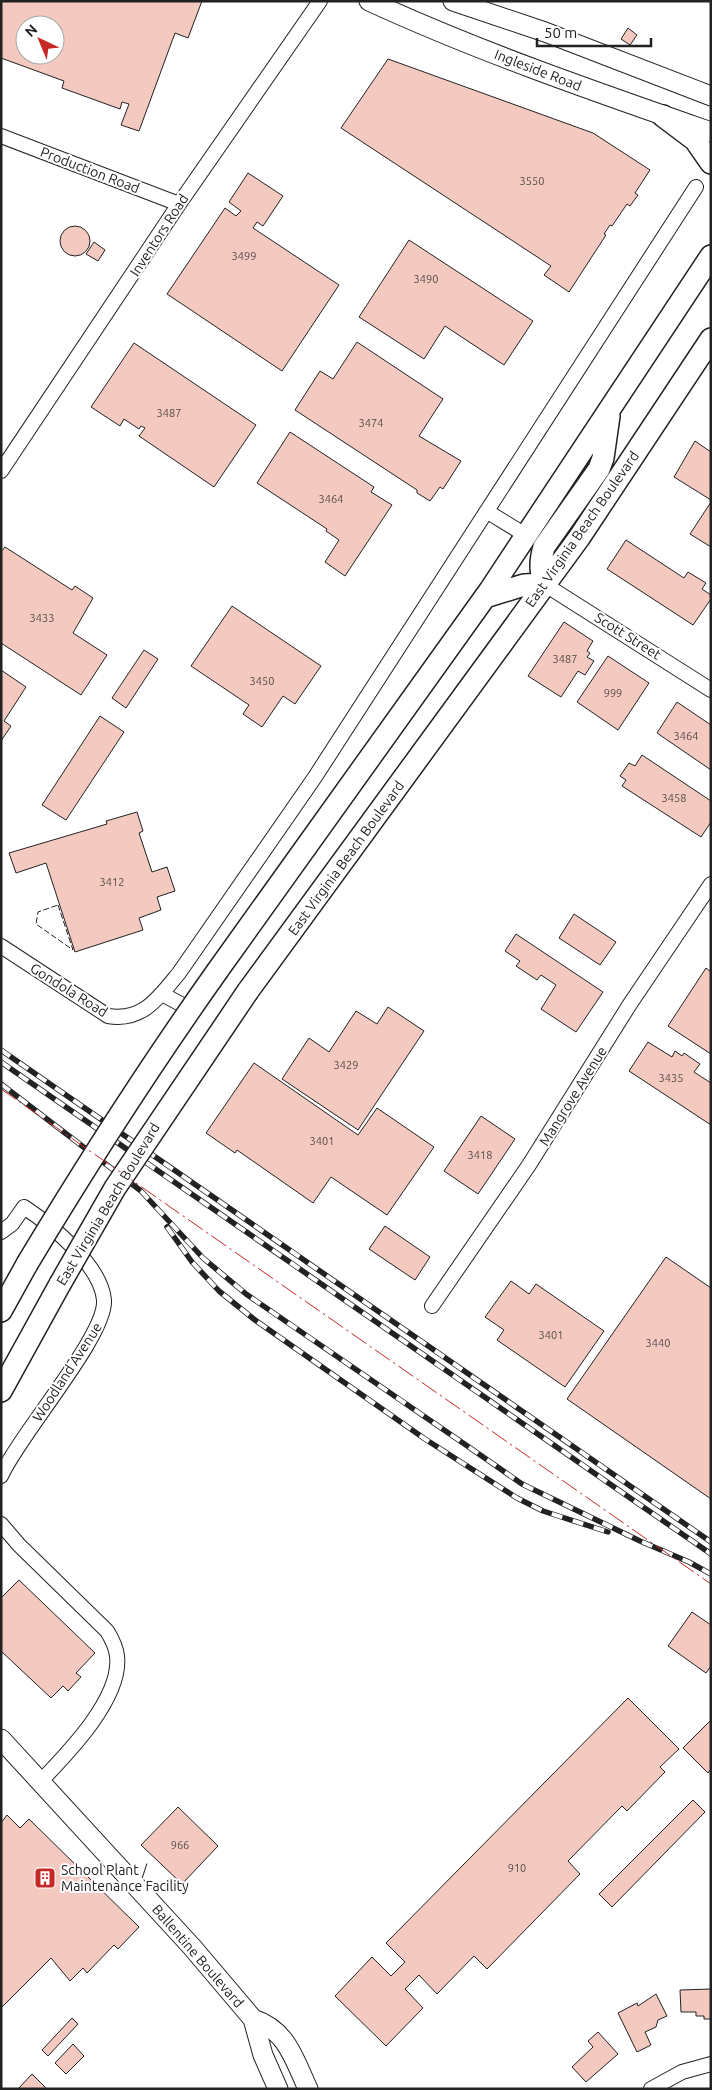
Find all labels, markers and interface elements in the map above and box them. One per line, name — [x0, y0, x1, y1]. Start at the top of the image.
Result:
north arrow — [15, 15, 65, 65]
scale bar — [537, 15, 651, 47]
text: N — [22, 21, 40, 40]
text: 50 m — [544, 24, 577, 41]
street label: Ingleside Road — [492, 46, 584, 94]
street label: Production Road — [38, 144, 142, 196]
house number: 3550 — [520, 175, 544, 187]
street label: Inventors Road — [127, 191, 191, 279]
house number: 3499 — [232, 250, 256, 262]
house number: 3490 — [414, 273, 438, 285]
house number: 3487 — [157, 407, 181, 419]
house number: 3474 — [359, 417, 383, 429]
street label: East Virginia Beach Boulevard — [522, 448, 642, 610]
house number: 3464 — [319, 493, 343, 505]
street label: Scott Street — [592, 609, 665, 663]
house number: 3433 — [30, 612, 54, 624]
house number: 3487 — [553, 653, 577, 665]
house number: 3450 — [250, 675, 274, 687]
house number: 999 — [604, 687, 622, 699]
house number: 3464 — [674, 730, 698, 742]
street label: East Virginia Beach Boulevard — [285, 778, 407, 938]
house number: 3458 — [662, 792, 686, 804]
house number: 3412 — [100, 876, 124, 888]
street label: Gondola Road — [27, 960, 111, 1020]
street label: Mangrove Avenue — [536, 1044, 610, 1148]
house number: 3429 — [334, 1059, 358, 1071]
house number: 3435 — [659, 1072, 683, 1084]
street label: East Virginia Beach Boulevard — [53, 1120, 163, 1288]
house number: 3401 — [310, 1135, 334, 1147]
house number: 3418 — [468, 1149, 492, 1161]
street label: Woodland Avenue — [29, 1320, 105, 1424]
house number: 3401 — [539, 1329, 563, 1341]
house number: 3440 — [646, 1337, 670, 1349]
house number: 966 — [171, 1839, 189, 1851]
place label: School Plant / Maintenance Facility — [61, 1862, 189, 1894]
house number: 910 — [508, 1862, 526, 1874]
building icon: School Plant / Maintenance Facility — [33, 1866, 57, 1890]
street label: Ballentine Boulevard — [149, 1901, 247, 2011]

